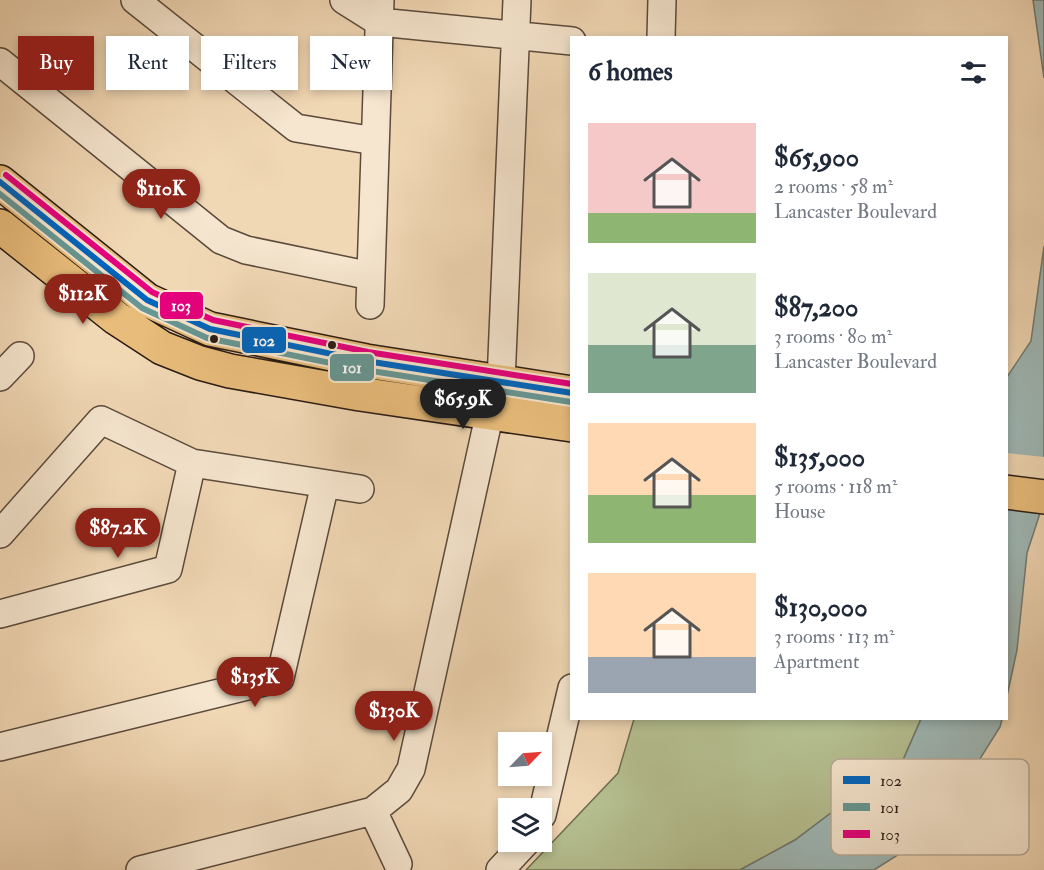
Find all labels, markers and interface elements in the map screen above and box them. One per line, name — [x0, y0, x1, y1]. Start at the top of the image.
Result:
chip: Buy — [18, 36, 94, 90]
chip: Rent — [106, 36, 189, 90]
chip: Filters — [201, 36, 298, 90]
chip: New — [310, 36, 392, 90]
text: 6 homes — [588, 56, 673, 88]
icon: filters — [957, 56, 990, 89]
text: $65,900 — [774, 142, 859, 174]
icon: home — [636, 147, 708, 219]
pin: $110K — [119, 169, 203, 220]
text: 2 rooms · 58 m² — [774, 174, 893, 199]
text: $110K — [136, 176, 186, 201]
text: Lancaster Boulevard — [774, 199, 937, 224]
pin: $112K — [41, 274, 125, 325]
text: $112K — [58, 281, 108, 306]
line badge: 103 — [159, 291, 204, 320]
text: $87,200 — [774, 292, 858, 324]
text: 103 — [171, 296, 191, 316]
icon: home — [636, 297, 708, 369]
text: 3 rooms · 80 m² — [774, 324, 892, 349]
line badge: 102 — [241, 326, 287, 354]
text: 102 — [253, 331, 275, 351]
unlabelled marker — [208, 333, 220, 345]
unlabelled marker — [326, 339, 338, 351]
text: Lancaster Boulevard — [774, 349, 937, 374]
line badge: 101 — [329, 353, 375, 382]
text: 101 — [342, 358, 362, 378]
pin: $65.9K — [414, 379, 512, 430]
text: $65.9K — [434, 386, 492, 411]
text: $135,000 — [774, 442, 865, 474]
icon: home — [636, 447, 708, 519]
text: 5 rooms · 118 m² — [774, 474, 897, 499]
text: House — [774, 499, 825, 524]
pin: $87.2K — [69, 508, 167, 559]
text: $87.2K — [89, 515, 147, 540]
text: $130,000 — [774, 592, 867, 624]
icon: home — [636, 597, 708, 669]
text: 3 rooms · 113 m² — [774, 624, 895, 649]
text: Apartment — [774, 649, 859, 674]
pin: $135K — [213, 657, 297, 708]
text: $135K — [231, 664, 279, 689]
pin: $130K — [352, 691, 436, 742]
text: $130K — [369, 698, 419, 723]
north arrow — [498, 732, 552, 786]
map controls — [498, 732, 552, 852]
legend — [831, 759, 1029, 855]
text: 102 — [880, 771, 902, 791]
button: layers — [498, 798, 552, 852]
text: 101 — [880, 798, 899, 818]
text: 103 — [880, 825, 900, 845]

